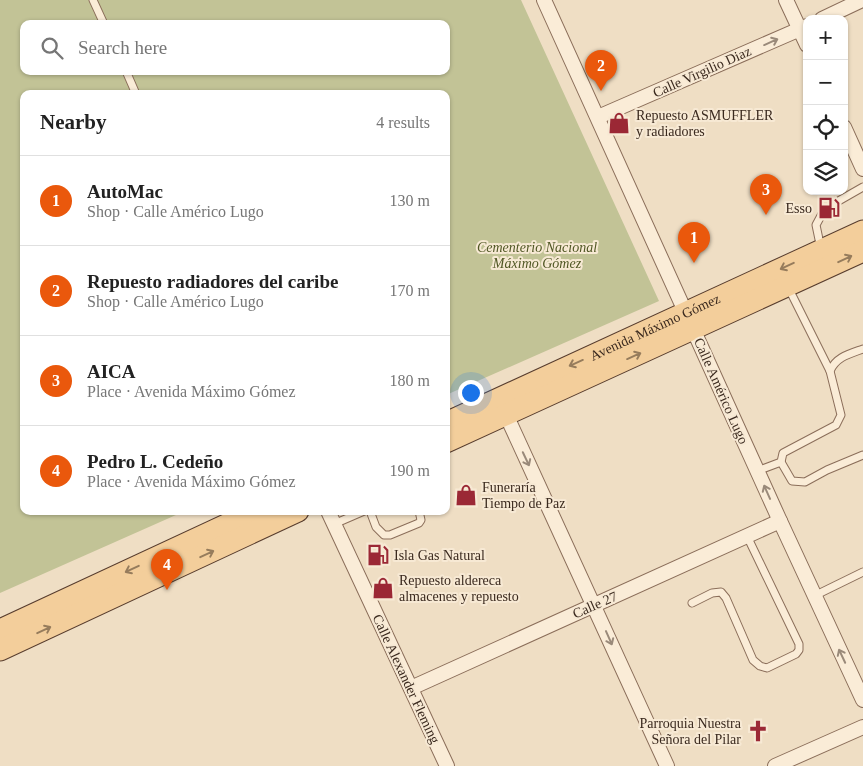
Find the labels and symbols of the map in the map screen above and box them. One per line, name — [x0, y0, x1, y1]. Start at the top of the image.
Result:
one-way arrow — [763, 36, 778, 46]
street label: Calle Virgilio Diaz — [651, 44, 753, 100]
pin: 2 — [585, 50, 617, 91]
place label: Repuesto ASMUFFLER y radiadores — [636, 108, 774, 139]
shop icon: Repuesto ASMUFFLER y radiadores — [606, 110, 632, 136]
pin: 3 — [750, 174, 782, 215]
fuel station icon: Esso — [816, 195, 842, 221]
place label: Esso — [786, 201, 812, 216]
pin: 1 — [678, 222, 710, 263]
park label: Cementerio Nacional Máximo Gómez — [477, 240, 597, 271]
one-way arrow — [837, 254, 852, 263]
one-way arrow — [780, 262, 795, 272]
street label: Avenida Máximo Gómez — [588, 290, 722, 363]
street label: Calle Américo Lugo — [691, 336, 751, 446]
one-way arrow — [626, 351, 641, 361]
one-way arrow — [569, 359, 584, 369]
your location — [458, 380, 484, 406]
one-way arrow — [522, 451, 532, 466]
place label: Funeraría Tiempo de Paz — [482, 480, 565, 511]
shop icon: Funeraría Tiempo de Paz — [453, 482, 479, 508]
one-way arrow — [762, 485, 771, 500]
fuel station icon: Isla Gas Natural — [365, 542, 391, 568]
one-way arrow — [199, 548, 214, 558]
place label: Isla Gas Natural — [394, 548, 485, 563]
pin: 4 — [151, 549, 183, 590]
one-way arrow — [125, 564, 140, 574]
place label: Repuesto aldereca almacenes y repuesto — [399, 573, 519, 604]
shop icon: Repuesto aldereca almacenes y repuesto — [370, 575, 396, 601]
street label: Calle 27 — [570, 589, 620, 621]
street label: Calle Alexander Fleming — [369, 612, 443, 746]
one-way arrow — [36, 624, 51, 634]
one-way arrow — [605, 630, 614, 645]
one-way arrow — [837, 648, 847, 663]
place label: Parroquia Nuestra Señora del Pilar — [640, 716, 742, 747]
church icon: Parroquia Nuestra Señora del Pilar — [745, 718, 771, 744]

